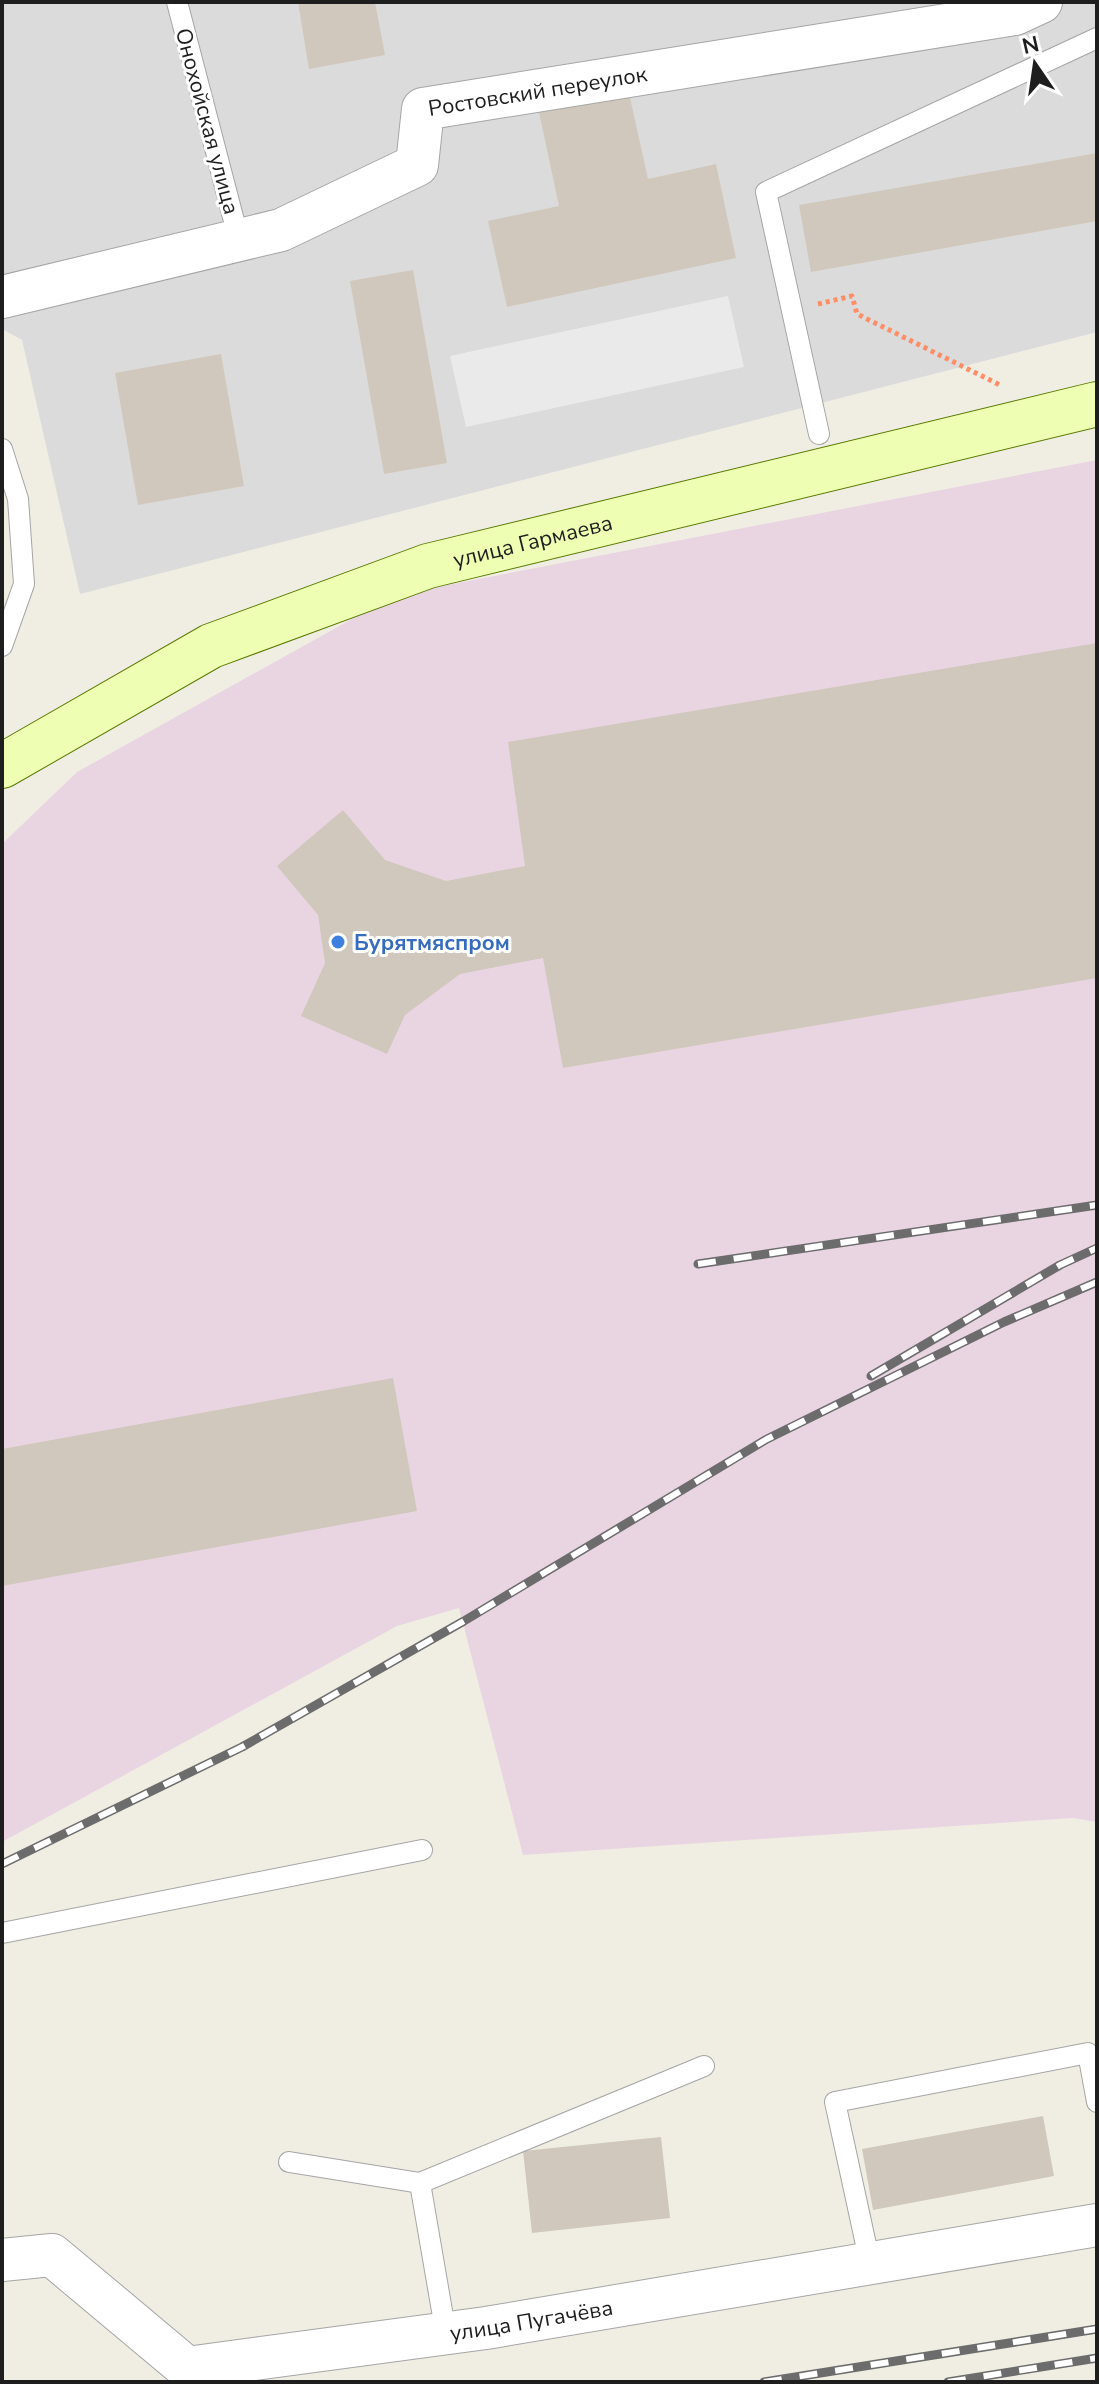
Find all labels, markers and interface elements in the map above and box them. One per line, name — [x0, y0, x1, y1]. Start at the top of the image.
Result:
north arrow — [995, 24, 1075, 104]
street label: Онохойская улица — [168, 25, 246, 218]
text: N — [1019, 29, 1042, 62]
street label: Ростовский переулок — [426, 59, 650, 124]
street label: улица Гармаева — [450, 508, 616, 575]
place label: Бурятмяспром — [354, 928, 510, 958]
marker: Бурятмяспром — [329, 933, 347, 951]
street label: улица Пугачёва — [448, 2293, 615, 2349]

